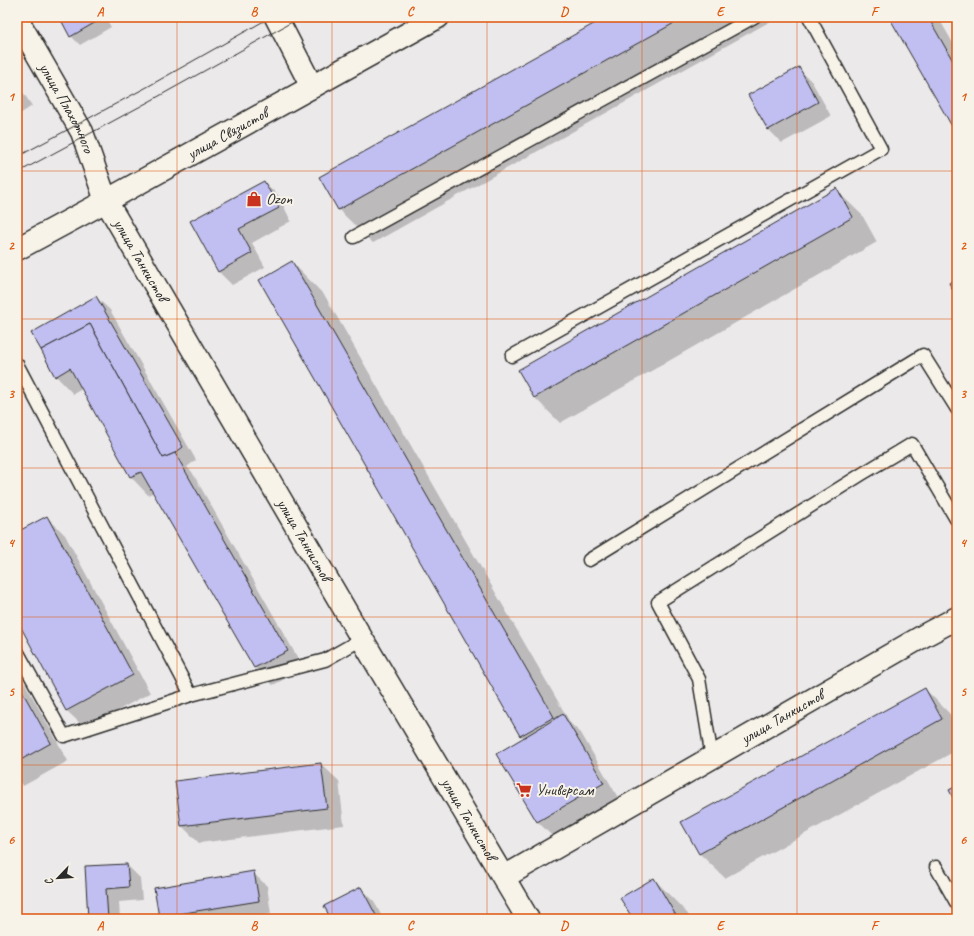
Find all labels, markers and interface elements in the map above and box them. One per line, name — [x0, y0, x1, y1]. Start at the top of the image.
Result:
text: A — [97, 4, 105, 20]
text: B — [251, 4, 259, 20]
text: C — [407, 4, 415, 20]
text: D — [560, 4, 569, 20]
text: E — [717, 4, 726, 20]
text: F — [871, 4, 880, 20]
street label: улица Плахотного — [34, 58, 99, 157]
text: 1 — [8, 89, 16, 105]
text: 1 — [960, 89, 968, 105]
street label: улица Связистов — [183, 101, 275, 165]
place label: Ozon — [266, 189, 293, 209]
shop icon: Ozon — [245, 190, 263, 208]
street label: улица Танкистов — [108, 214, 175, 309]
text: 2 — [8, 238, 15, 254]
text: 2 — [960, 238, 967, 254]
text: 3 — [8, 386, 15, 402]
text: 3 — [960, 386, 967, 402]
street label: улица Танкистов — [272, 494, 338, 588]
text: 4 — [8, 535, 16, 551]
text: 4 — [960, 535, 968, 551]
street label: улица Танкистов — [736, 683, 831, 749]
text: 5 — [8, 684, 15, 700]
text: 5 — [960, 684, 967, 700]
street label: улица Танкистов — [436, 773, 503, 867]
place label: Универсам — [536, 780, 595, 800]
supermarket icon: Универсам — [515, 781, 533, 799]
text: 6 — [8, 832, 15, 848]
text: 6 — [960, 832, 967, 848]
north arrow — [38, 858, 78, 898]
text: С — [41, 875, 56, 888]
text: A — [97, 918, 105, 934]
text: B — [251, 918, 259, 934]
text: C — [407, 918, 415, 934]
text: D — [560, 918, 569, 934]
text: E — [717, 918, 726, 934]
text: F — [871, 918, 880, 934]

